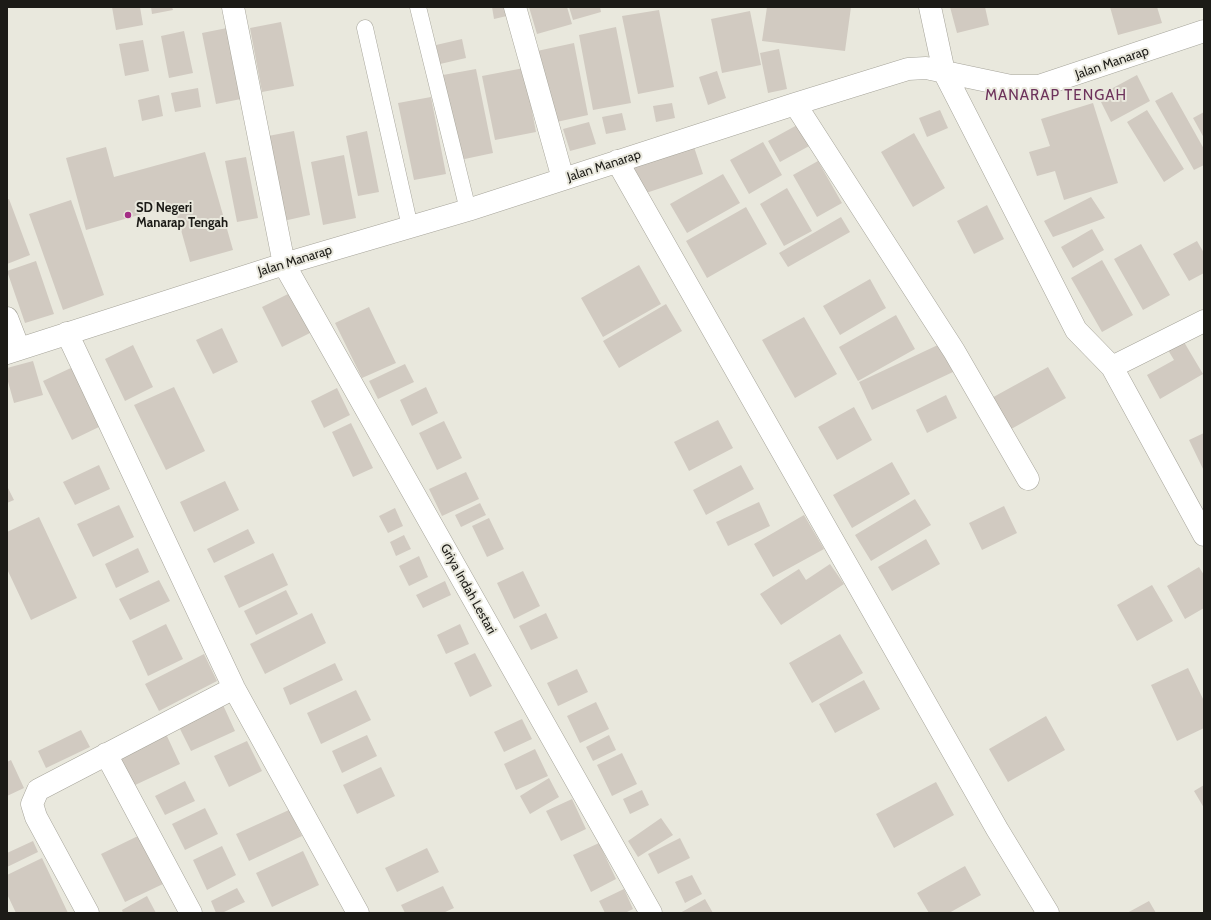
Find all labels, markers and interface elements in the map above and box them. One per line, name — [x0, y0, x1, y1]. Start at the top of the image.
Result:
street label: Jalan Manarap — [1073, 43, 1151, 83]
district label: MANARAP TENGAH — [985, 87, 1127, 105]
street label: Jalan Manarap — [565, 147, 643, 185]
place label: SD Negeri Manarap Tengah — [136, 200, 228, 231]
marker: SD Negeri Manarap Tengah — [123, 210, 133, 220]
street label: Jalan Manarap — [256, 242, 334, 280]
street label: Griya Indah Lestari — [437, 541, 499, 637]

